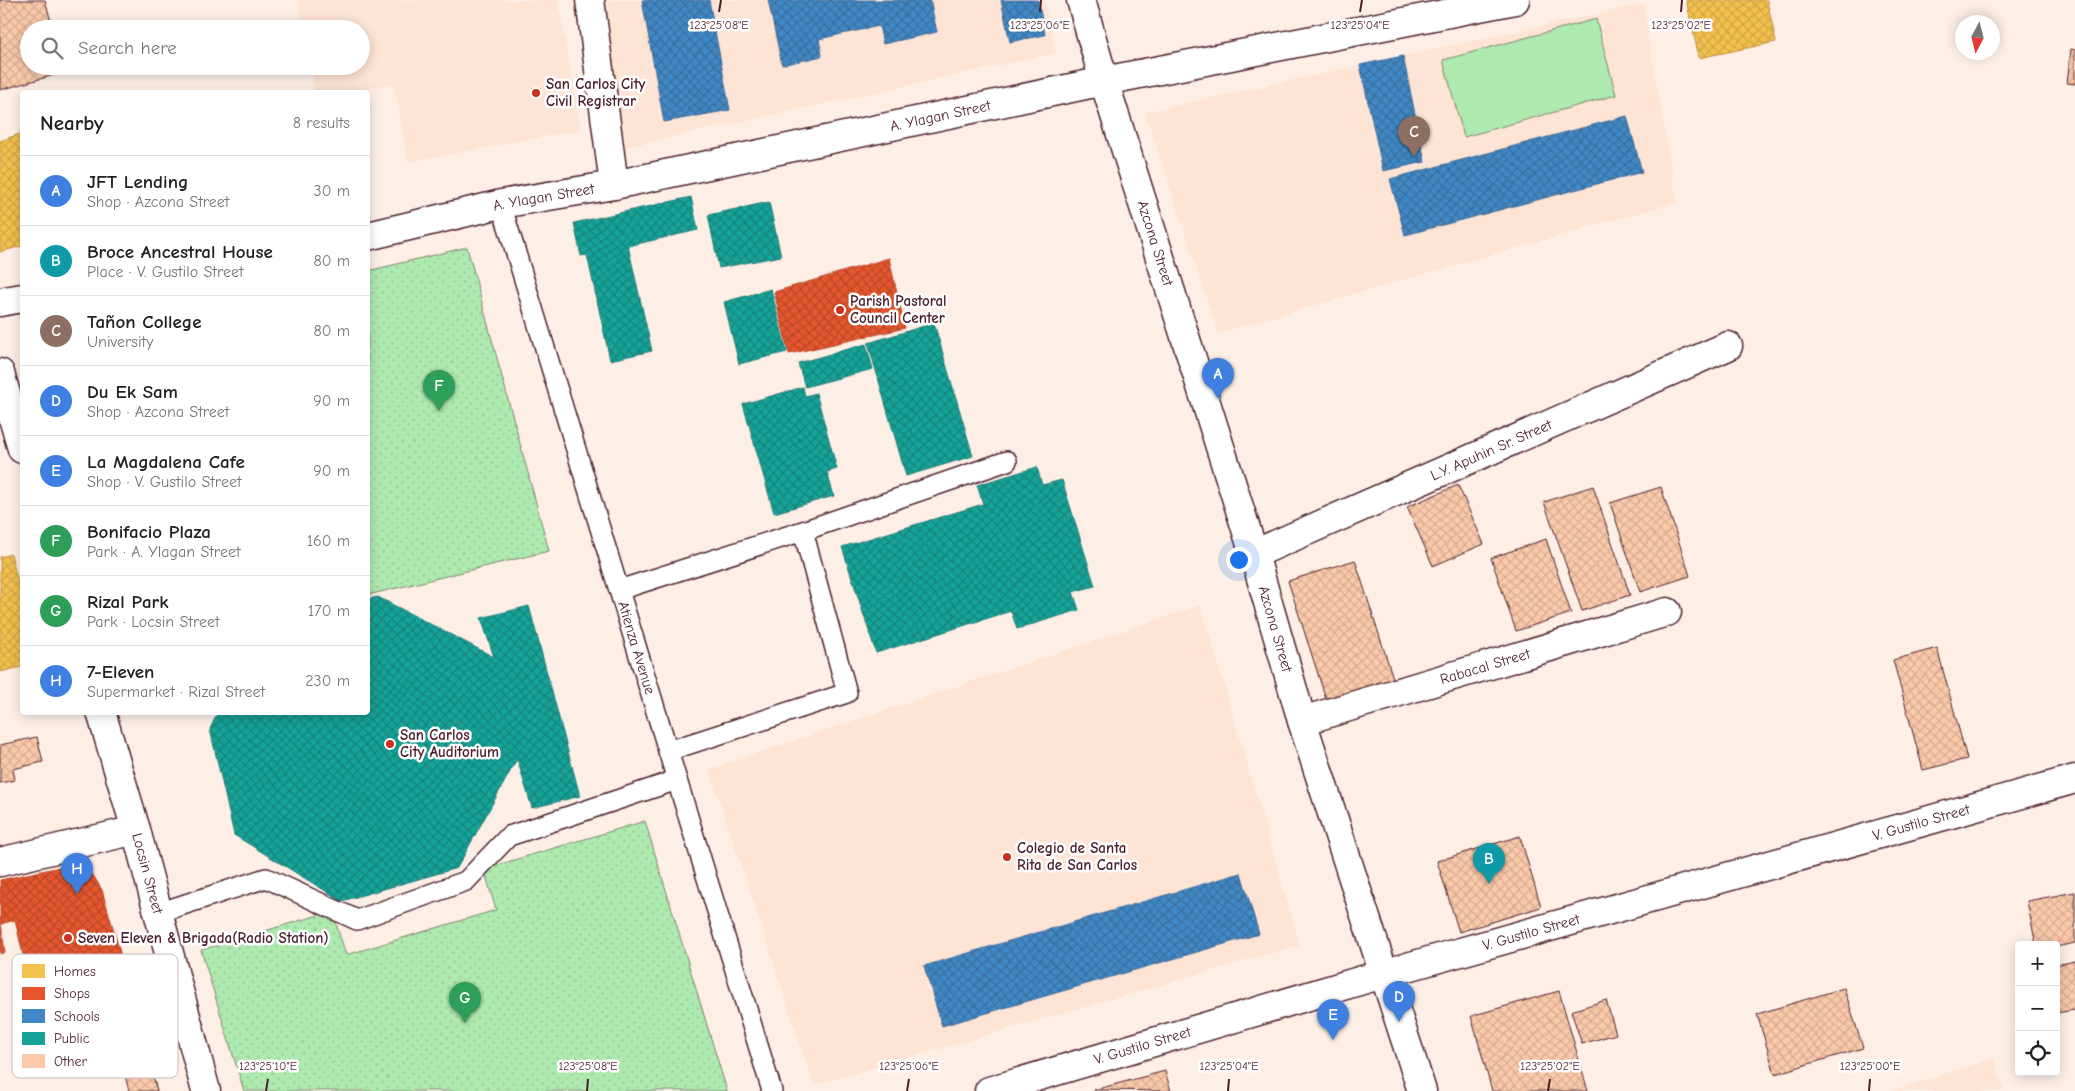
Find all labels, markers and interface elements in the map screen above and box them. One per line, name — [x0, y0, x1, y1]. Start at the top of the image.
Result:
north arrow — [1955, 15, 2000, 60]
text: 123°25'08"E — [689, 18, 749, 32]
text: 123°25'06"E — [1010, 18, 1070, 32]
text: 123°25'04"E — [1331, 18, 1389, 32]
text: 123°25'02"E — [1651, 18, 1711, 32]
search box — [20, 20, 370, 75]
icon: search — [38, 34, 66, 62]
text: Search here — [78, 37, 177, 59]
place label: San Carlos City Civil Registrar — [546, 75, 646, 110]
marker: San Carlos City Civil Registrar — [530, 87, 542, 99]
street label: A. Ylagan Street — [888, 96, 993, 135]
text: Nearby — [40, 111, 104, 135]
text: 8 results — [293, 114, 350, 132]
pin: C — [1398, 116, 1430, 157]
text: JFT Lending — [87, 171, 188, 193]
street label: A. Ylagan Street — [491, 179, 596, 215]
text: A — [52, 182, 60, 200]
text: 30 m — [314, 182, 350, 200]
text: Shop · Azcona Street — [87, 193, 229, 211]
street label: Azcona Street — [1133, 198, 1178, 289]
text: Broce Ancestral House — [87, 241, 273, 263]
text: B — [51, 252, 61, 270]
text: 80 m — [313, 252, 350, 270]
text: Place · V. Gustilo Street — [87, 263, 244, 281]
place label: Parish Pastoral Council Center — [850, 292, 947, 327]
marker: Parish Pastoral Council Center — [834, 304, 846, 316]
text: Tañon College — [87, 311, 202, 333]
text: C — [51, 322, 61, 340]
text: 80 m — [313, 322, 350, 340]
text: University — [87, 333, 153, 351]
pin: A — [1202, 358, 1234, 399]
pin: F — [423, 370, 455, 411]
text: Du Ek Sam — [87, 381, 178, 403]
text: D — [51, 392, 61, 410]
text: 90 m — [313, 392, 350, 410]
text: Shop · Azcona Street — [87, 403, 229, 421]
street label: L.Y. Apuhin Sr. Street — [1428, 415, 1555, 484]
text: La Magdalena Cafe — [87, 451, 245, 473]
text: E — [51, 462, 61, 480]
text: 90 m — [313, 462, 350, 480]
text: Shop · V. Gustilo Street — [87, 473, 242, 491]
text: Bonifacio Plaza — [87, 521, 211, 543]
text: F — [51, 532, 61, 550]
text: 160 m — [307, 532, 350, 550]
text: Park · A. Ylagan Street — [87, 543, 241, 561]
your location — [1226, 547, 1252, 573]
street label: Azcona Street — [1255, 584, 1297, 675]
text: Rizal Park — [87, 591, 168, 613]
street label: Atienza Avenue — [614, 599, 659, 697]
text: G — [50, 602, 62, 620]
text: 170 m — [308, 602, 350, 620]
text: Park · Locsin Street — [87, 613, 220, 631]
street label: Rabacal Street — [1438, 644, 1533, 688]
text: 7-Eleven — [87, 661, 154, 683]
text: H — [50, 672, 62, 690]
text: 230 m — [305, 672, 350, 690]
text: Supermarket · Rizal Street — [87, 683, 265, 701]
place label: San Carlos City Auditorium — [400, 726, 499, 761]
marker: San Carlos City Auditorium — [384, 738, 396, 750]
street label: V. Gustilo Street — [1870, 800, 1972, 845]
street label: Locsin Street — [128, 831, 167, 916]
place label: Colegio de Santa Rita de San Carlos — [1017, 839, 1137, 874]
pin: B — [1473, 843, 1505, 884]
marker: Colegio de Santa Rita de San Carlos — [1001, 851, 1013, 863]
pin: H — [61, 853, 93, 894]
street label: V. Gustilo Street — [1481, 910, 1582, 954]
place label: Seven Eleven & Brigada(Radio Station) — [78, 929, 329, 947]
marker: Seven Eleven & Brigada(Radio Station) — [62, 932, 74, 944]
map controls — [2015, 941, 2060, 1076]
button: + — [2015, 941, 2060, 986]
legend — [12, 954, 178, 1078]
text: Homes — [54, 963, 96, 980]
pin: D — [1383, 981, 1415, 1022]
pin: G — [449, 982, 481, 1023]
text: Shops — [54, 985, 90, 1002]
button: − — [2015, 986, 2060, 1031]
pin: E — [1317, 999, 1349, 1040]
text: Schools — [54, 1008, 100, 1025]
street label: V. Gustilo Street — [1092, 1022, 1194, 1068]
text: Public — [54, 1030, 90, 1047]
button: locate — [2015, 1031, 2060, 1076]
text: Other — [54, 1053, 88, 1070]
text: 123°25'10"E — [239, 1059, 297, 1073]
text: 123°25'08"E — [558, 1059, 618, 1073]
text: 123°25'06"E — [879, 1059, 939, 1073]
text: 123°25'04"E — [1200, 1059, 1258, 1073]
text: 123°25'02"E — [1520, 1059, 1580, 1073]
text: 123°25'00"E — [1840, 1059, 1900, 1073]

